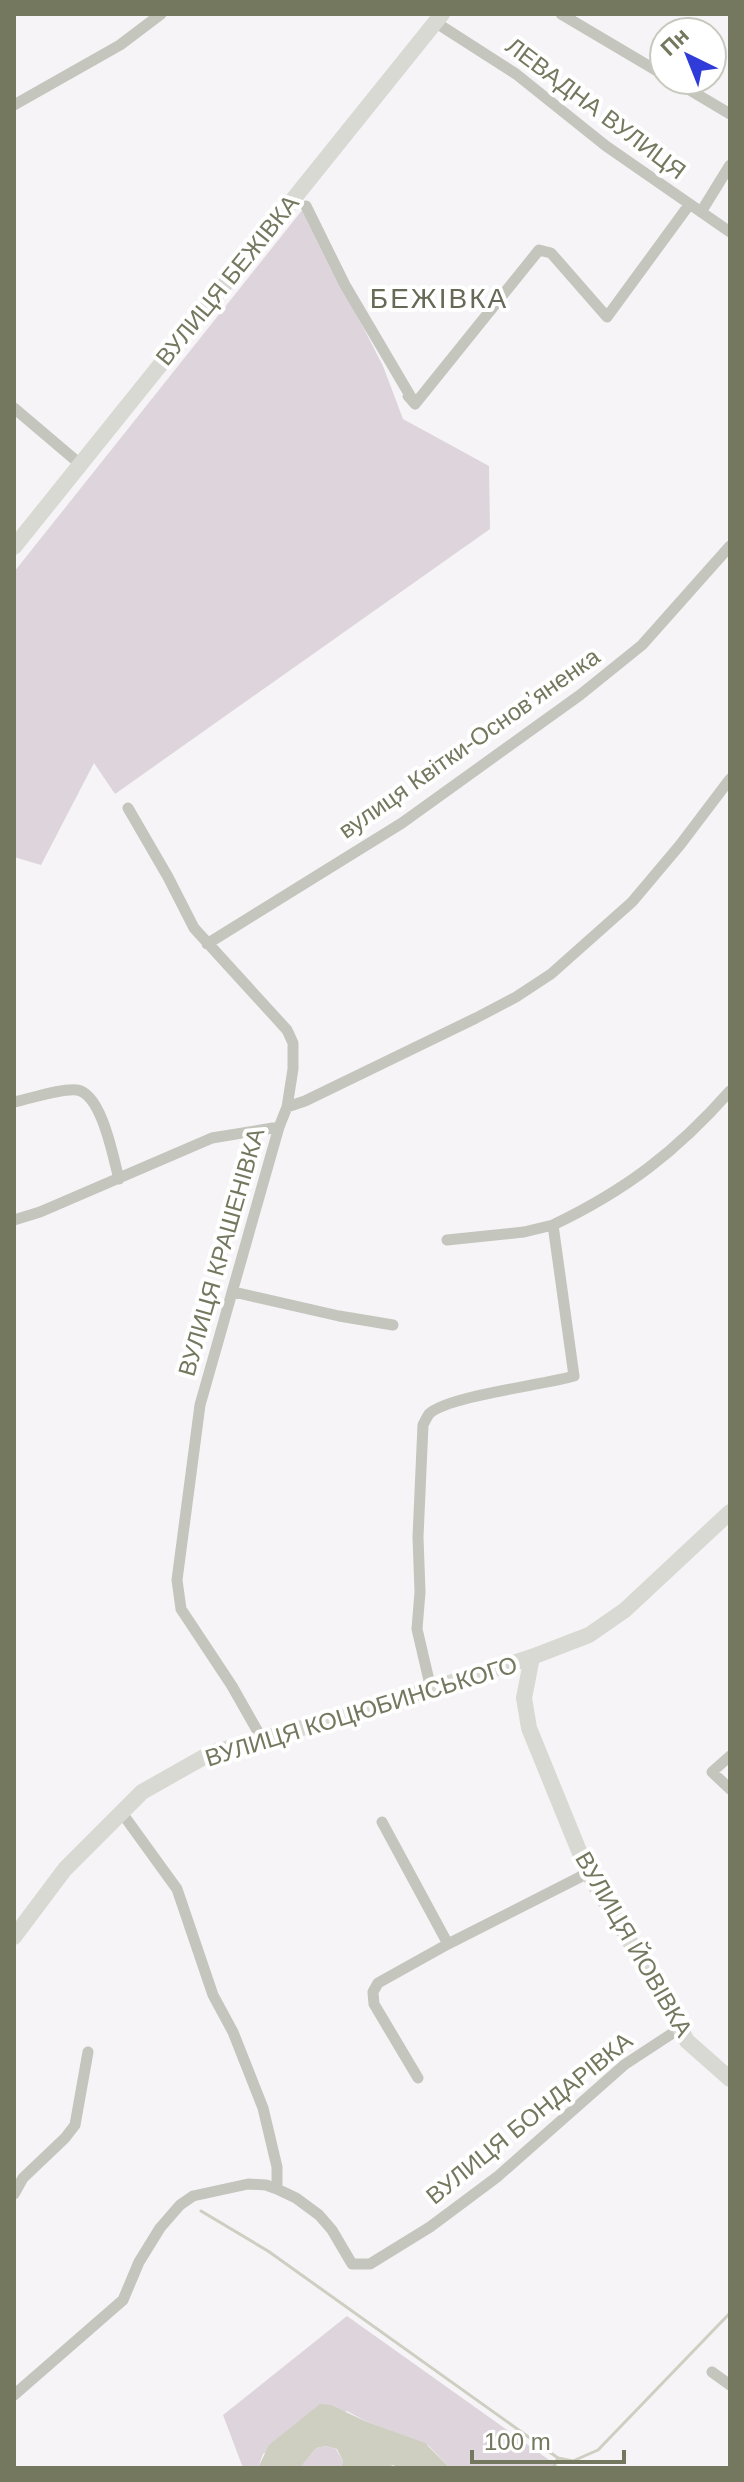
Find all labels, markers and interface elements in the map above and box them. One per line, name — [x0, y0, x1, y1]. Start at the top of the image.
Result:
north arrow — [648, 16, 728, 96]
text: Пн — [656, 23, 694, 61]
street label: ЛЕВАДНА ВУЛИЦЯ — [501, 32, 691, 184]
street label: ВУЛИЦЯ БЕЖІВКА — [150, 190, 304, 370]
district label: БЕЖІВКА — [370, 283, 508, 314]
street label: вулиця Квітки-Основʼяненка — [333, 642, 605, 844]
street label: ВУЛИЦЯ КРАШЕНІВКА — [173, 1125, 269, 1379]
street label: ВУЛИЦЯ КОЦЮБИНСЬКОГО — [202, 1651, 520, 1771]
street label: ВУЛИЦЯ ЙОВІВКА — [570, 1847, 698, 2041]
street label: ВУЛИЦЯ БОНДАРІВКА — [421, 2027, 637, 2209]
scale bar — [472, 2414, 624, 2464]
text: 100 m — [484, 2428, 551, 2455]

